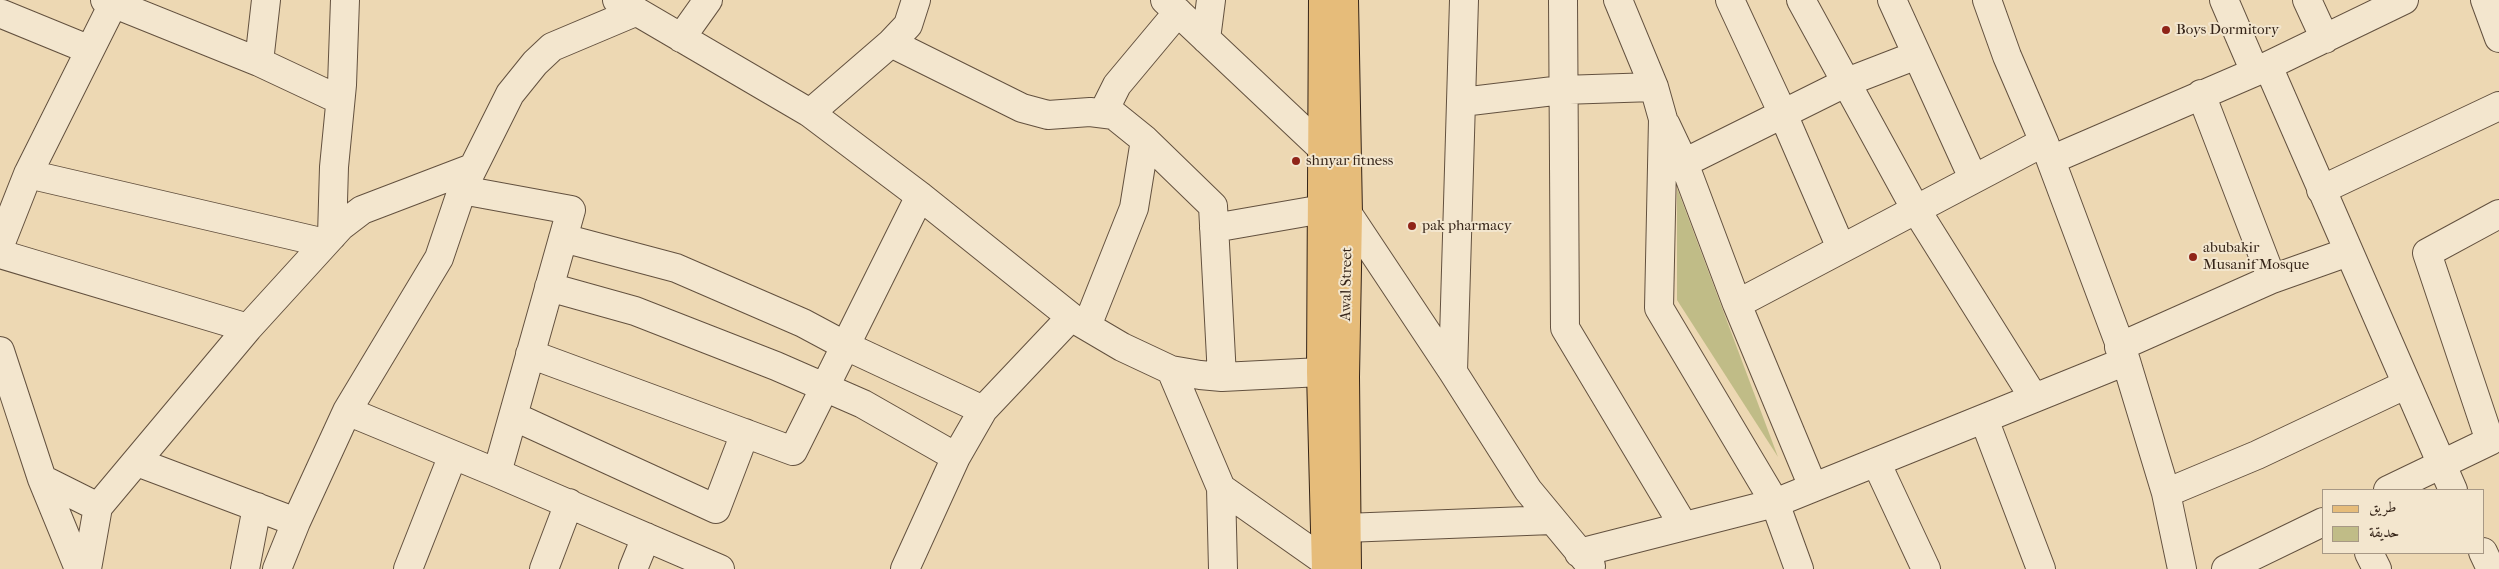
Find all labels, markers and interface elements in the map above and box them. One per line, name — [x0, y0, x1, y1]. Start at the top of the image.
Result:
place label: Boys Dormitory — [2176, 21, 2279, 39]
marker: Boys Dormitory — [2160, 24, 2172, 36]
place label: shnyar fitness — [1306, 152, 1393, 170]
marker: shnyar fitness — [1290, 155, 1302, 167]
place label: pak pharmacy — [1422, 217, 1512, 235]
marker: pak pharmacy — [1406, 220, 1418, 232]
place label: abubakir Musanif Mosque — [2203, 239, 2309, 274]
street label: Awal Street — [1337, 247, 1357, 321]
marker: abubakir Musanif Mosque — [2187, 251, 2199, 263]
legend — [2322, 489, 2484, 554]
text: طريق — [2369, 498, 2396, 516]
text: حديقة — [2369, 523, 2399, 541]

